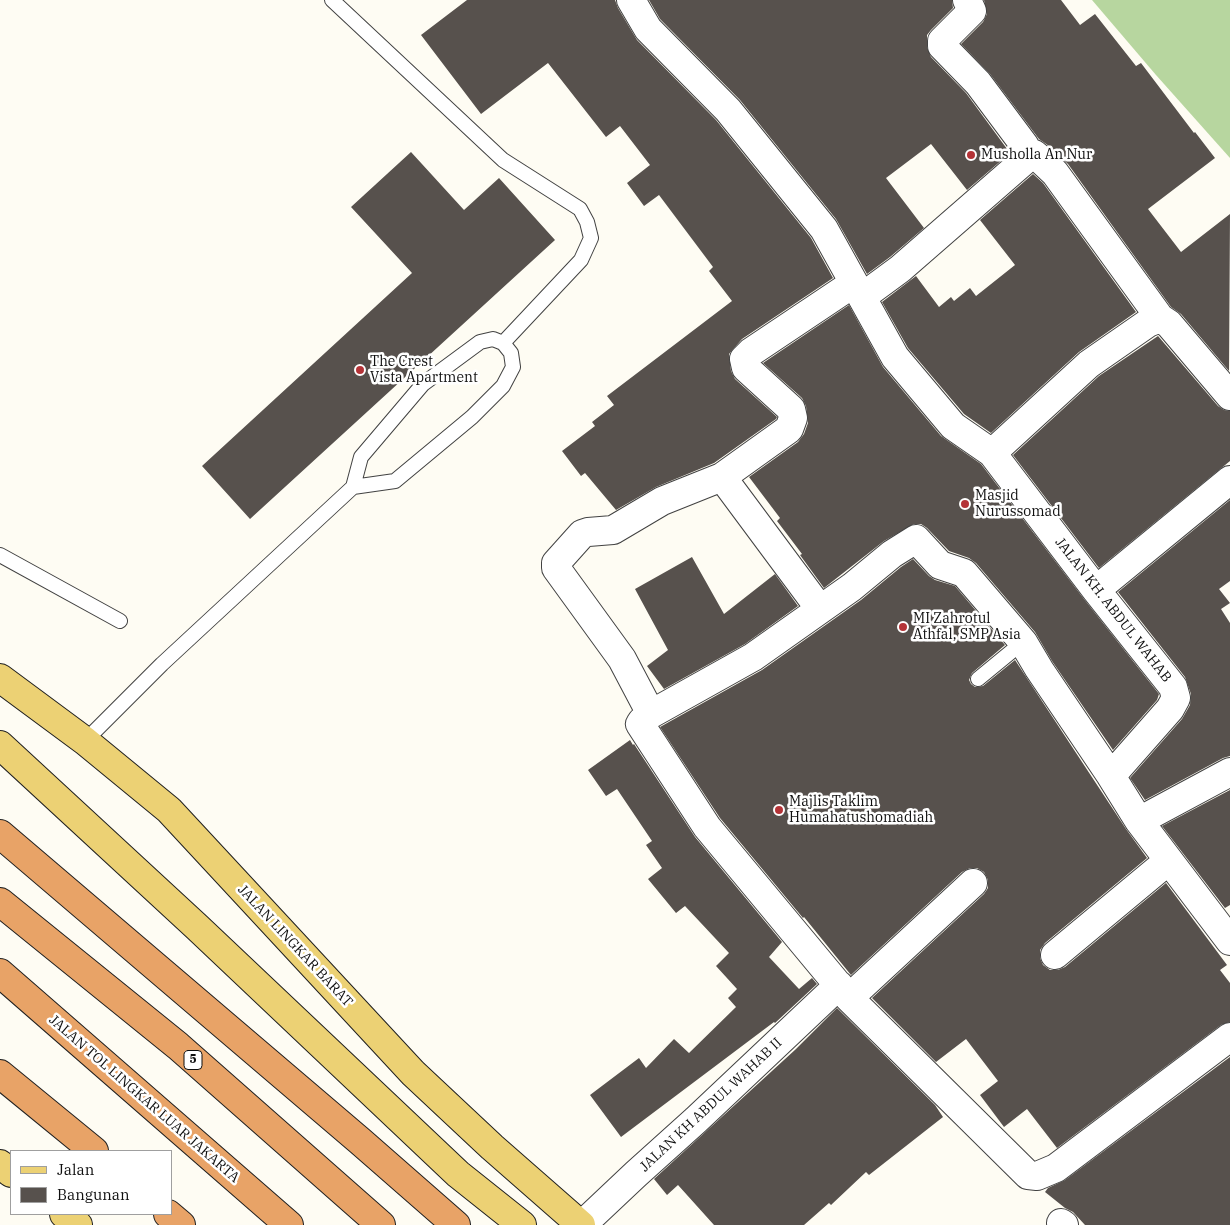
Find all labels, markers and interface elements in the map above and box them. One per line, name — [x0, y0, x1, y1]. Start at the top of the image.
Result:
place label: Musholla An Nur — [981, 147, 1092, 163]
marker: Musholla An Nur — [965, 149, 977, 161]
place label: The Crest Vista Apartment — [370, 354, 478, 387]
marker: The Crest Vista Apartment — [354, 364, 366, 376]
place label: Masjid Nurussomad — [975, 488, 1061, 520]
marker: Masjid Nurussomad — [959, 498, 971, 510]
street label: JALAN KH. ABDUL WAHAB — [1051, 534, 1175, 686]
place label: MI Zahrotul Athfal, SMP Asia — [913, 611, 1021, 644]
marker: MI Zahrotul Athfal, SMP Asia — [897, 621, 909, 633]
place label: Majlis Taklim Humahatushomadiah — [789, 794, 933, 826]
marker: Majlis Taklim Humahatushomadiah — [773, 804, 785, 816]
street label: JALAN LINGKAR BARAT — [234, 882, 356, 1010]
street label: JALAN TOL LINGKAR LUAR JAKARTA — [45, 1012, 243, 1186]
street label: JALAN KH ABDUL WAHAB II — [636, 1035, 786, 1175]
road number: 5 — [184, 1050, 202, 1070]
legend — [10, 1150, 172, 1215]
text: Jalan — [57, 1160, 94, 1179]
text: Bangunan — [57, 1185, 130, 1204]

